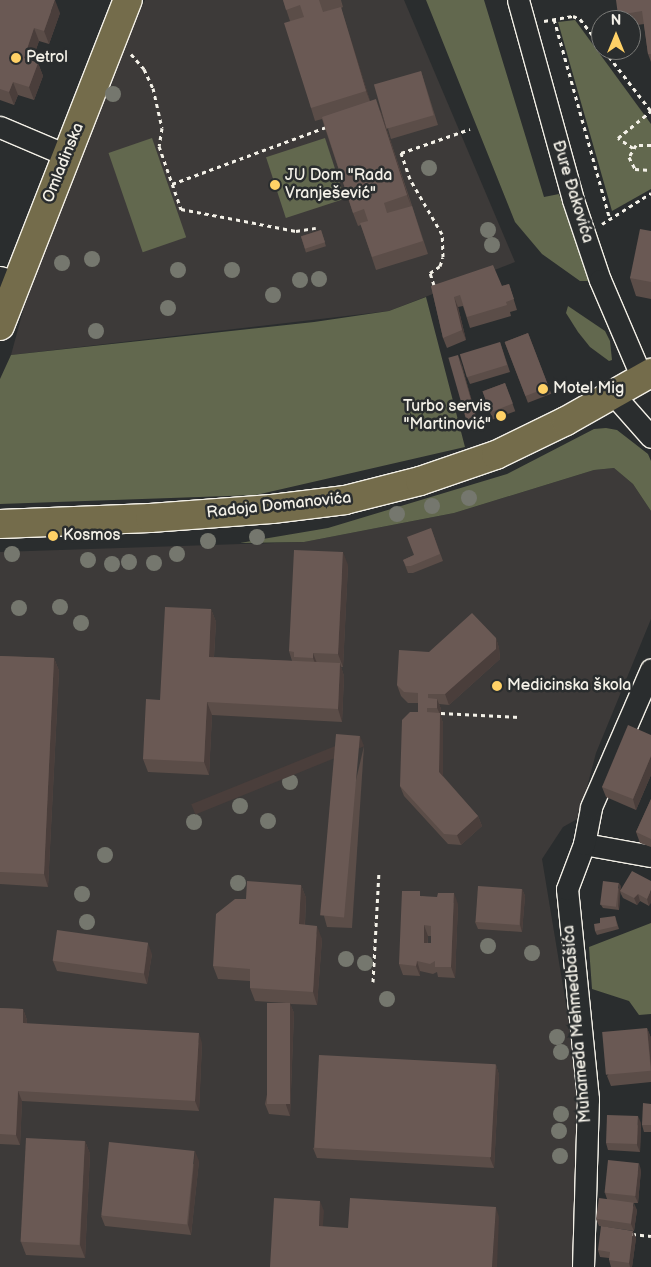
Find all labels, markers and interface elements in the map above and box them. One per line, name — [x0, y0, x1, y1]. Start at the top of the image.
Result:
north arrow — [591, 10, 641, 60]
text: N — [611, 12, 621, 29]
place label: Petrol — [26, 48, 68, 68]
marker: Petrol — [10, 52, 22, 64]
street label: Omladinska — [39, 120, 89, 206]
street label: Đure Đakovića — [547, 139, 597, 245]
place label: JU Dom "Rada Vranješević" — [285, 166, 392, 204]
marker: JU Dom "Rada Vranješević" — [269, 179, 281, 191]
place label: Motel Mig — [553, 379, 624, 399]
marker: Motel Mig — [537, 383, 549, 395]
place label: Turbo servis "Martinović" — [403, 397, 491, 435]
marker: Turbo servis "Martinović" — [495, 410, 507, 422]
street label: Radoja Domanovića — [206, 489, 352, 523]
place label: Kosmos — [63, 526, 120, 546]
marker: Kosmos — [47, 530, 59, 542]
place label: Medicinska škola — [507, 676, 631, 696]
marker: Medicinska škola — [491, 680, 503, 692]
street label: Muhameda Mehmedbašića — [560, 924, 596, 1124]

